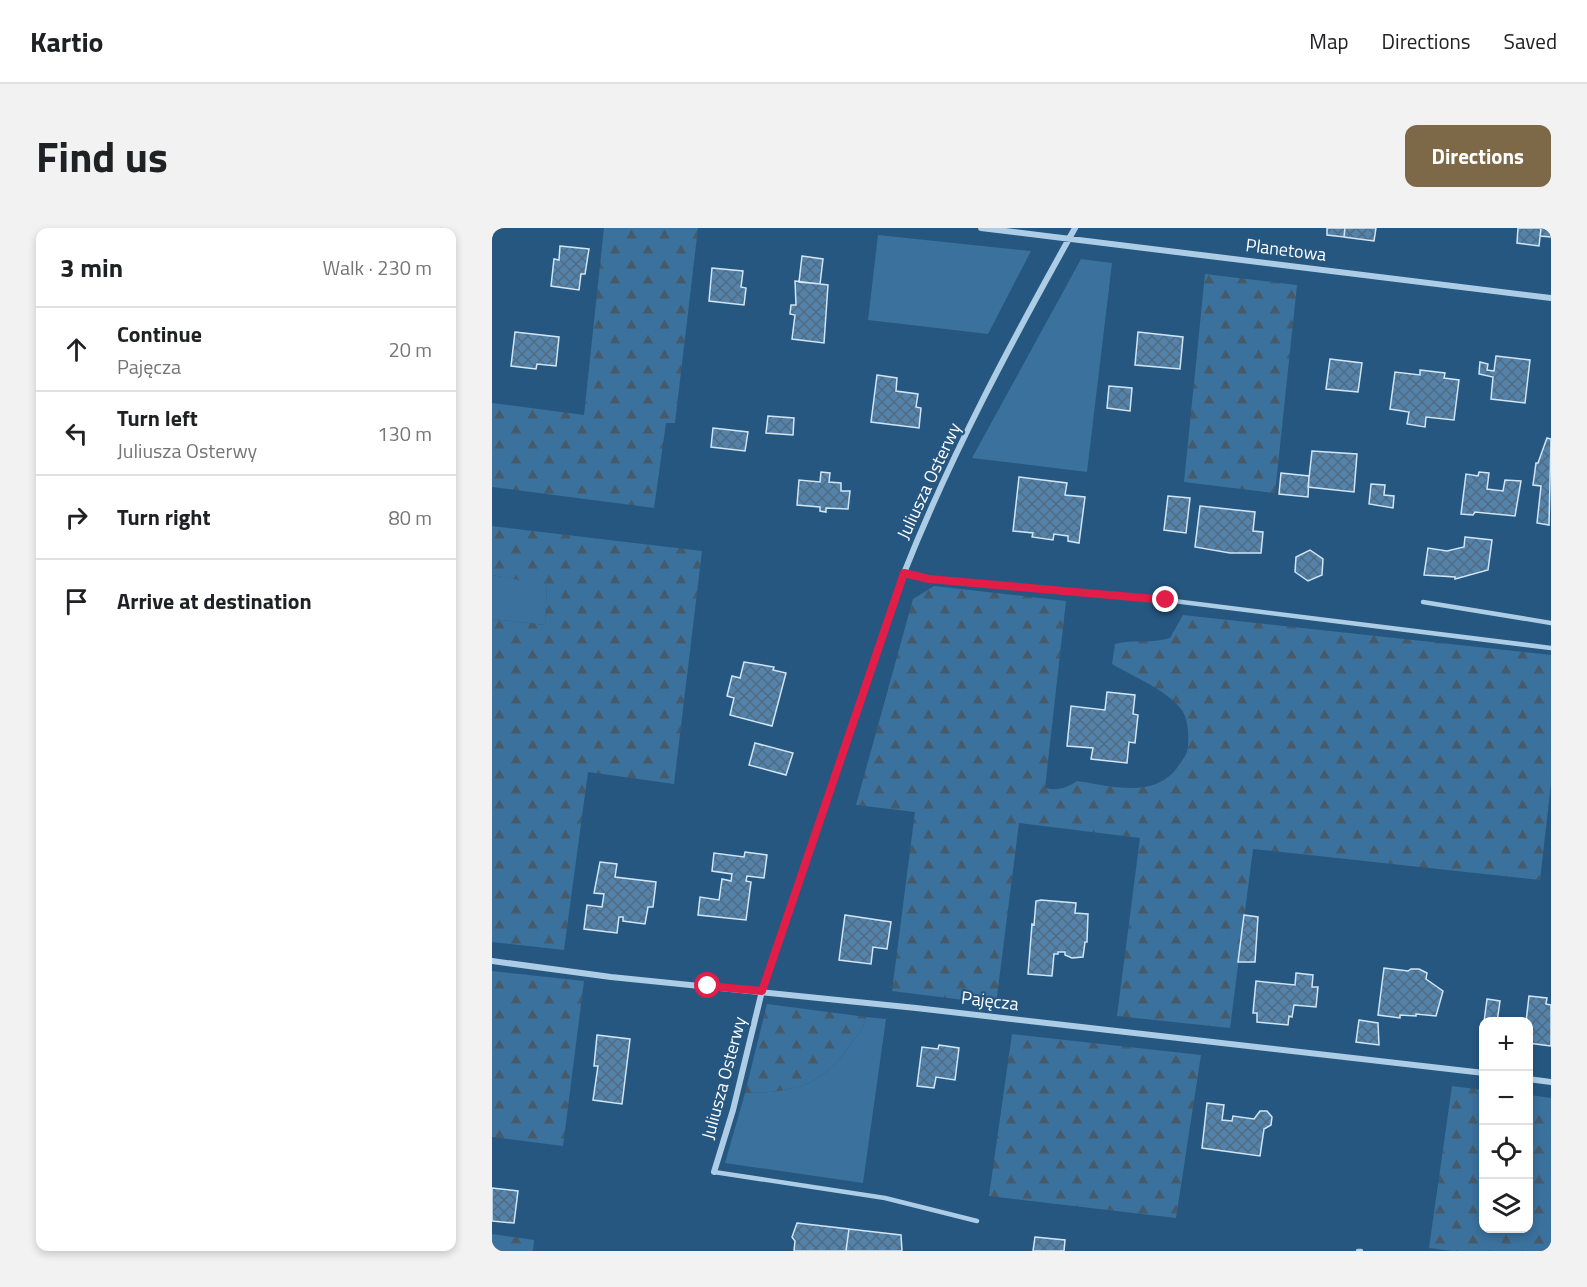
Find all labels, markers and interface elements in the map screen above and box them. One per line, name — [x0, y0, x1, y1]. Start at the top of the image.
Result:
text: Kartio — [30, 20, 104, 63]
text: Map — [1309, 25, 1349, 57]
text: Directions — [1382, 25, 1471, 57]
text: Saved — [1504, 25, 1557, 57]
text: Find us — [36, 124, 168, 188]
button: Directions — [1405, 125, 1551, 187]
street label: Planetowa — [1244, 231, 1328, 268]
text: 3 min — [60, 248, 123, 287]
text: Walk · 230 m — [323, 252, 432, 283]
text: Continue — [117, 317, 202, 351]
icon: ahead — [60, 333, 93, 366]
text: 20 m — [388, 334, 432, 365]
text: Pajęcza — [117, 351, 181, 382]
text: Turn left — [117, 401, 198, 435]
icon: left — [60, 417, 93, 450]
text: 130 m — [377, 418, 432, 449]
street label: Juliusza Osterwy — [890, 418, 968, 544]
text: Juliusza Osterwy — [117, 435, 257, 466]
text: Turn right — [117, 500, 211, 534]
icon: right — [60, 501, 93, 534]
text: 80 m — [388, 502, 432, 533]
text: Arrive at destination — [117, 584, 312, 618]
icon: arrive — [60, 585, 93, 618]
route end — [1152, 586, 1178, 612]
route start — [694, 972, 720, 998]
street label: Pajęcza — [960, 984, 1020, 1017]
street label: Juliusza Osterwy — [694, 1013, 753, 1142]
map controls — [1479, 1017, 1533, 1233]
button: + — [1479, 1017, 1533, 1071]
button: − — [1479, 1071, 1533, 1125]
button: locate — [1479, 1125, 1533, 1179]
button: layers — [1479, 1179, 1533, 1233]

